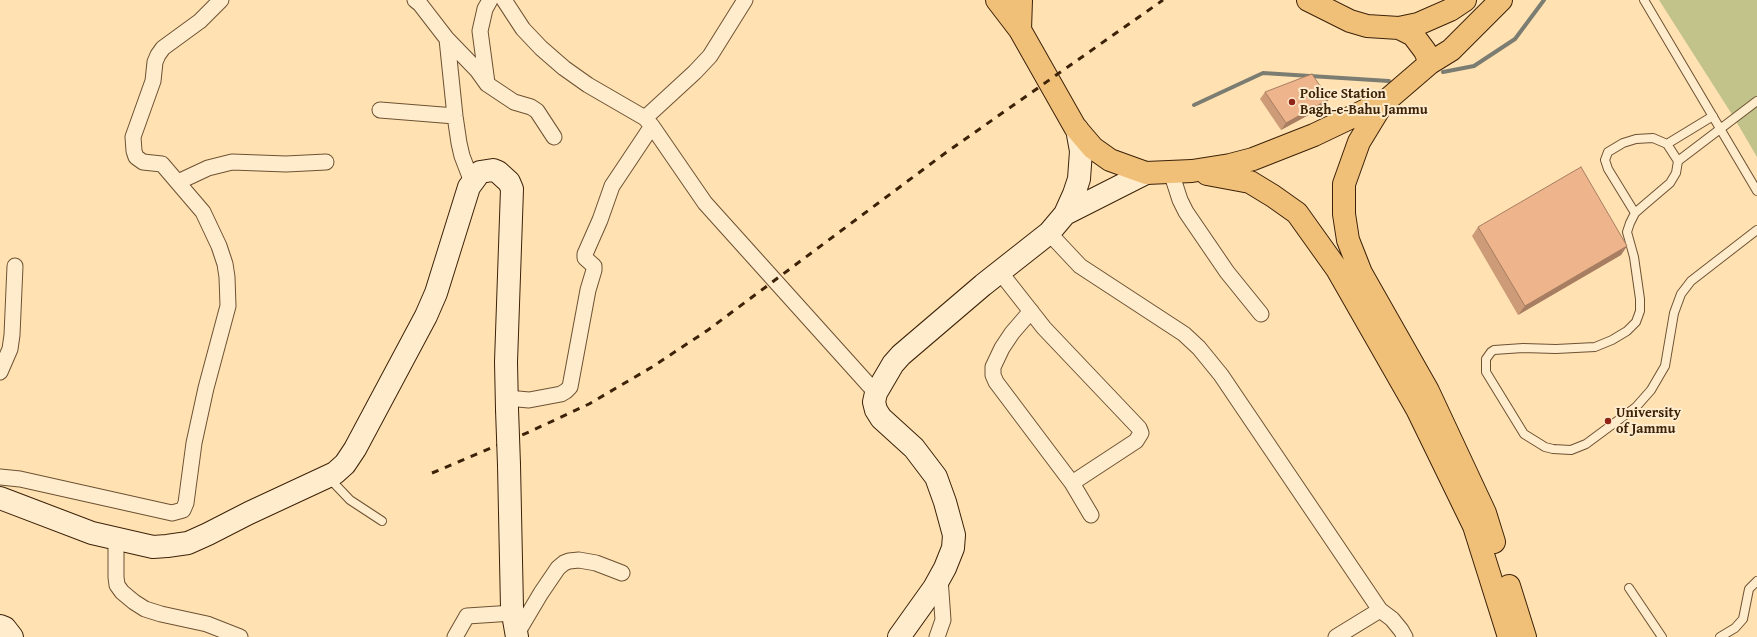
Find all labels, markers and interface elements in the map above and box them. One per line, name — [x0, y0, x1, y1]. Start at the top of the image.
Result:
place label: Police Station Bagh-e-Bahu Jammu — [1300, 86, 1428, 118]
marker: Police Station Bagh-e-Bahu Jammu — [1287, 97, 1297, 107]
place label: University of Jammu — [1616, 405, 1681, 438]
marker: University of Jammu — [1603, 416, 1613, 426]

